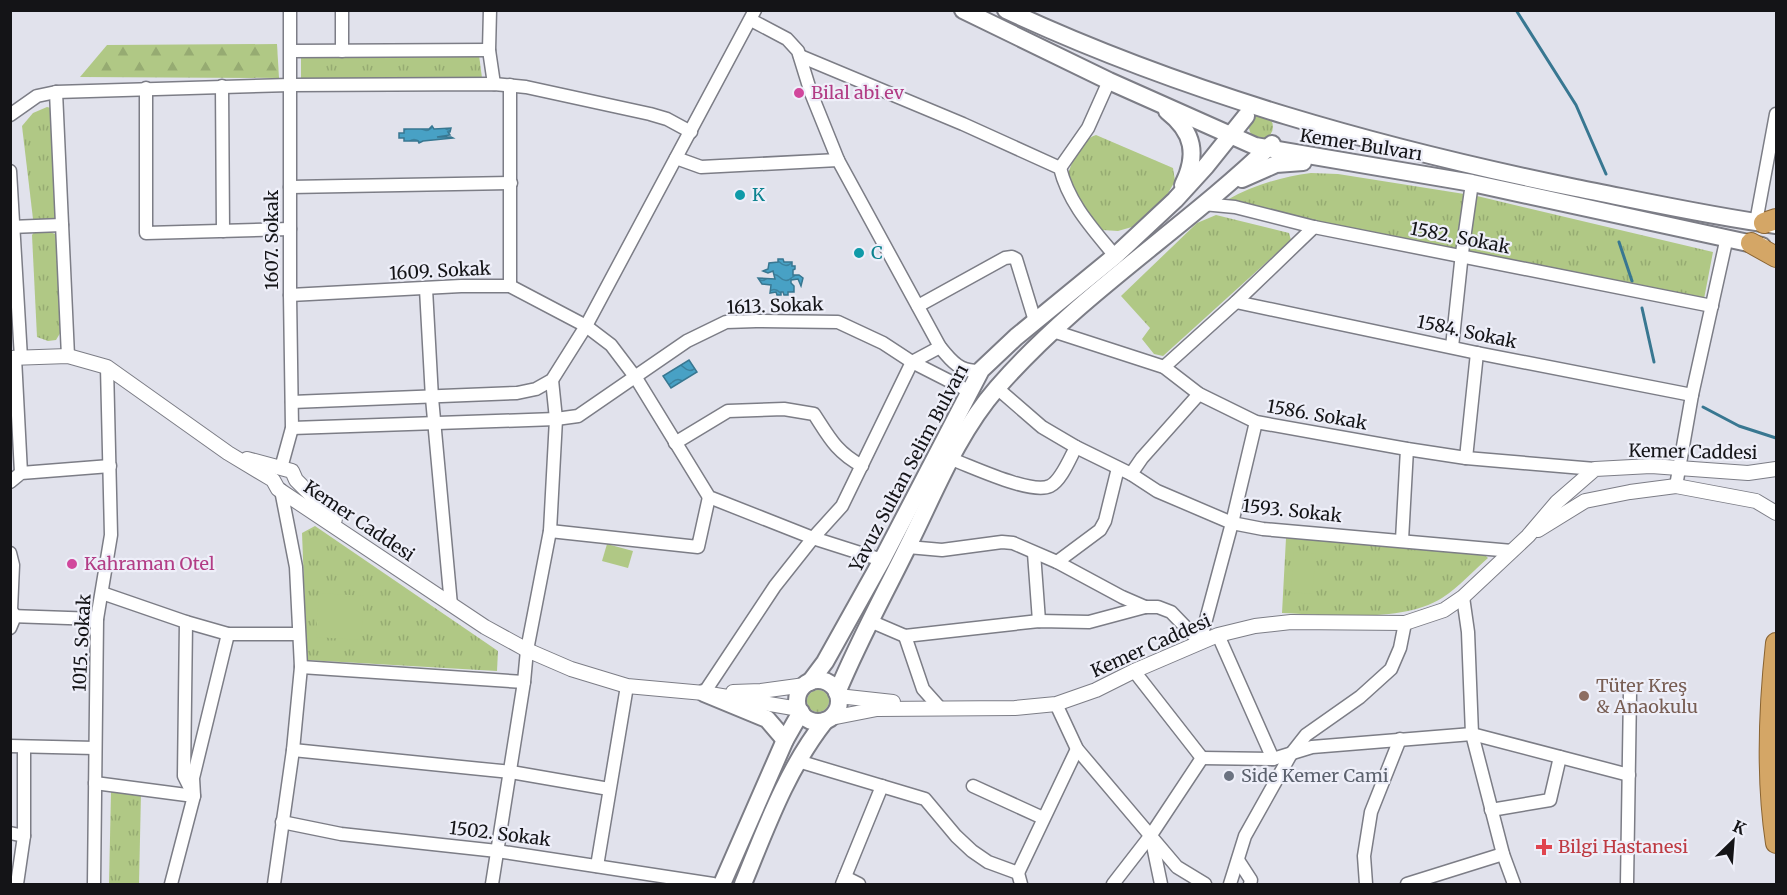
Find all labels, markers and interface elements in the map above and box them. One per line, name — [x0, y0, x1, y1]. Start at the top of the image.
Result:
place label: Bilal abi ev — [811, 81, 905, 104]
marker: Bilal abi ev — [792, 86, 806, 100]
street label: Kemer Bulvarı — [1298, 123, 1424, 166]
place label: K — [752, 183, 765, 206]
marker: K — [733, 188, 747, 202]
street label: 1607. Sokak — [260, 189, 283, 290]
street label: 1582. Sokak — [1408, 217, 1513, 259]
place label: C — [871, 241, 883, 264]
marker: C — [852, 246, 866, 260]
street label: 1609. Sokak — [389, 256, 492, 285]
street label: 1613. Sokak — [726, 292, 824, 319]
street label: 1584. Sokak — [1415, 310, 1520, 353]
street label: Yavuz Sultan Selim Bulvarı — [844, 360, 973, 576]
street label: 1586. Sokak — [1265, 394, 1370, 435]
street label: Kemer Caddesi — [1628, 439, 1758, 464]
street label: Kemer Caddesi — [299, 475, 419, 566]
street label: 1593. Sokak — [1241, 494, 1343, 527]
place label: Kahraman Otel — [84, 552, 215, 575]
marker: Kahraman Otel — [65, 557, 79, 571]
street label: 1015. Sokak — [67, 593, 96, 692]
street label: Kemer Caddesi — [1087, 609, 1215, 682]
place label: Tüter Kreş & Anaokulu — [1596, 674, 1698, 718]
marker: Tüter Kreş & Anaokulu — [1577, 689, 1591, 703]
place label: Side Kemer Cami — [1241, 764, 1389, 787]
marker: Side Kemer Cami — [1222, 769, 1236, 783]
north arrow — [1703, 811, 1763, 871]
street label: 1502. Sokak — [448, 816, 553, 851]
text: K — [1730, 816, 1749, 839]
place label: Bilgi Hastanesi — [1558, 835, 1688, 858]
marker: Bilgi Hastanesi — [1535, 838, 1553, 856]

